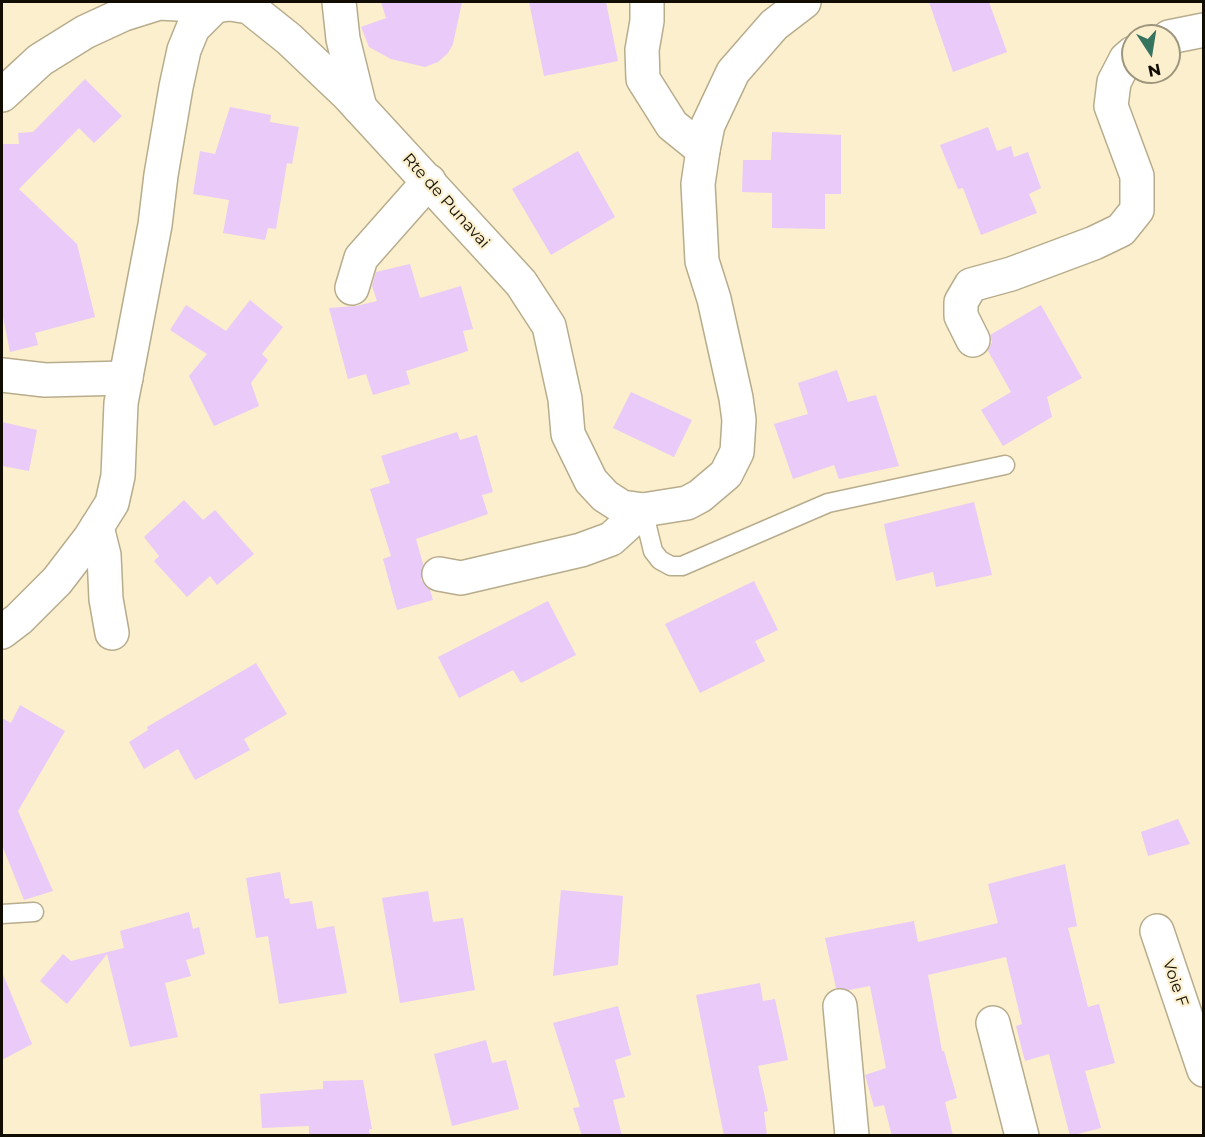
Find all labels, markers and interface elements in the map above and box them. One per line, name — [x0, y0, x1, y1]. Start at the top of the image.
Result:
north arrow — [1121, 24, 1181, 84]
text: N — [1146, 60, 1163, 81]
street label: Rte de Punavai — [398, 150, 494, 252]
street label: Voie F — [1158, 957, 1192, 1009]

